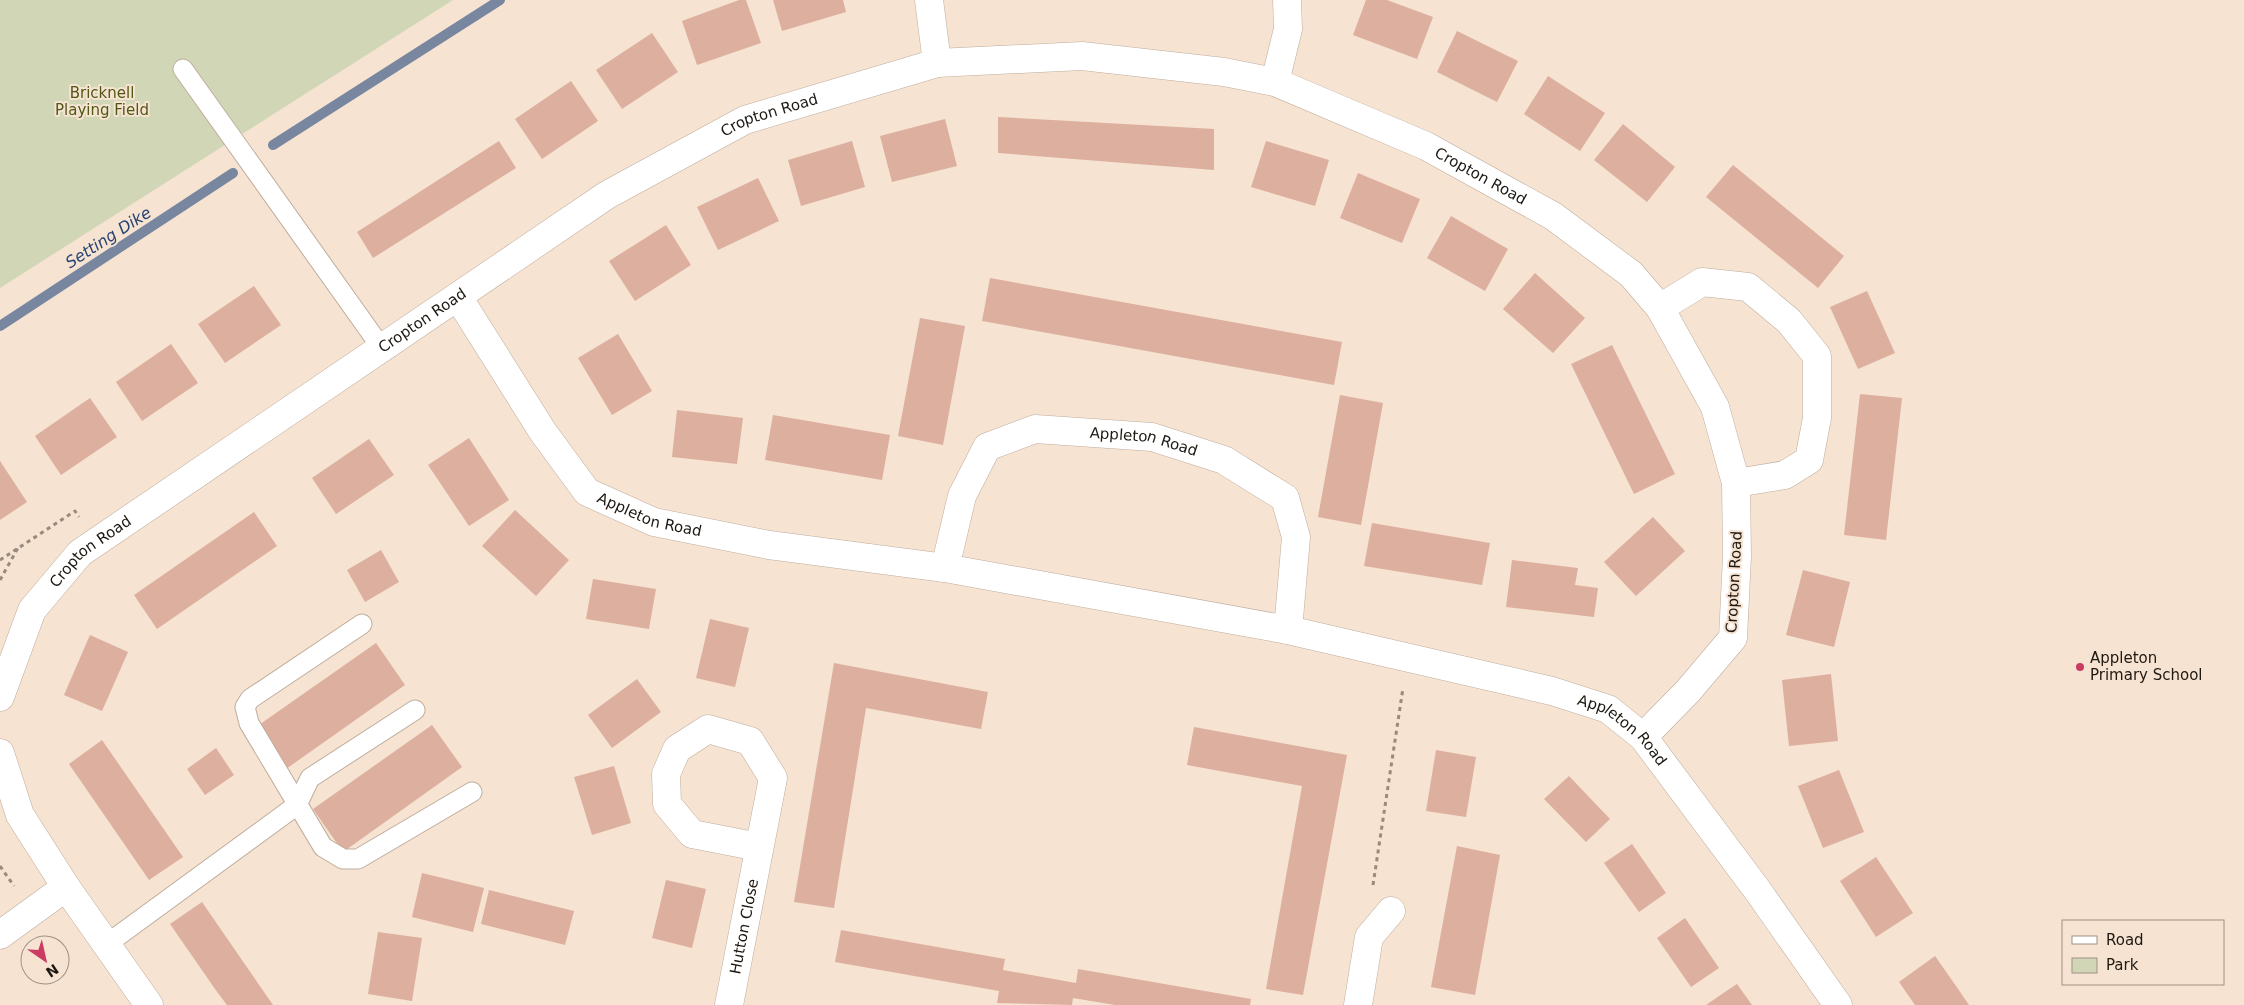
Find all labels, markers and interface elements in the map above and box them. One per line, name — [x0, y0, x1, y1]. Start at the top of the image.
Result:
park label: Bricknell Playing Field — [55, 84, 149, 119]
street label: Cropton Road — [717, 90, 820, 141]
street label: Cropton Road — [1432, 144, 1530, 209]
water label: Setting Dike — [62, 203, 155, 272]
street label: Cropton Road — [375, 284, 470, 357]
street label: Appleton Road — [1089, 424, 1200, 460]
street label: Appleton Road — [594, 489, 703, 540]
street label: Cropton Road — [46, 512, 135, 591]
street label: Cropton Road — [1722, 531, 1746, 633]
place label: Appleton Primary School — [2090, 649, 2203, 684]
marker: Appleton Primary School — [2074, 661, 2086, 673]
street label: Appleton Road — [1575, 691, 1670, 769]
street label: Hutton Close — [726, 877, 762, 976]
legend — [2062, 920, 2224, 985]
text: Road — [2106, 931, 2144, 949]
north arrow — [20, 935, 70, 985]
text: Park — [2106, 956, 2139, 974]
text: N — [43, 961, 62, 981]

